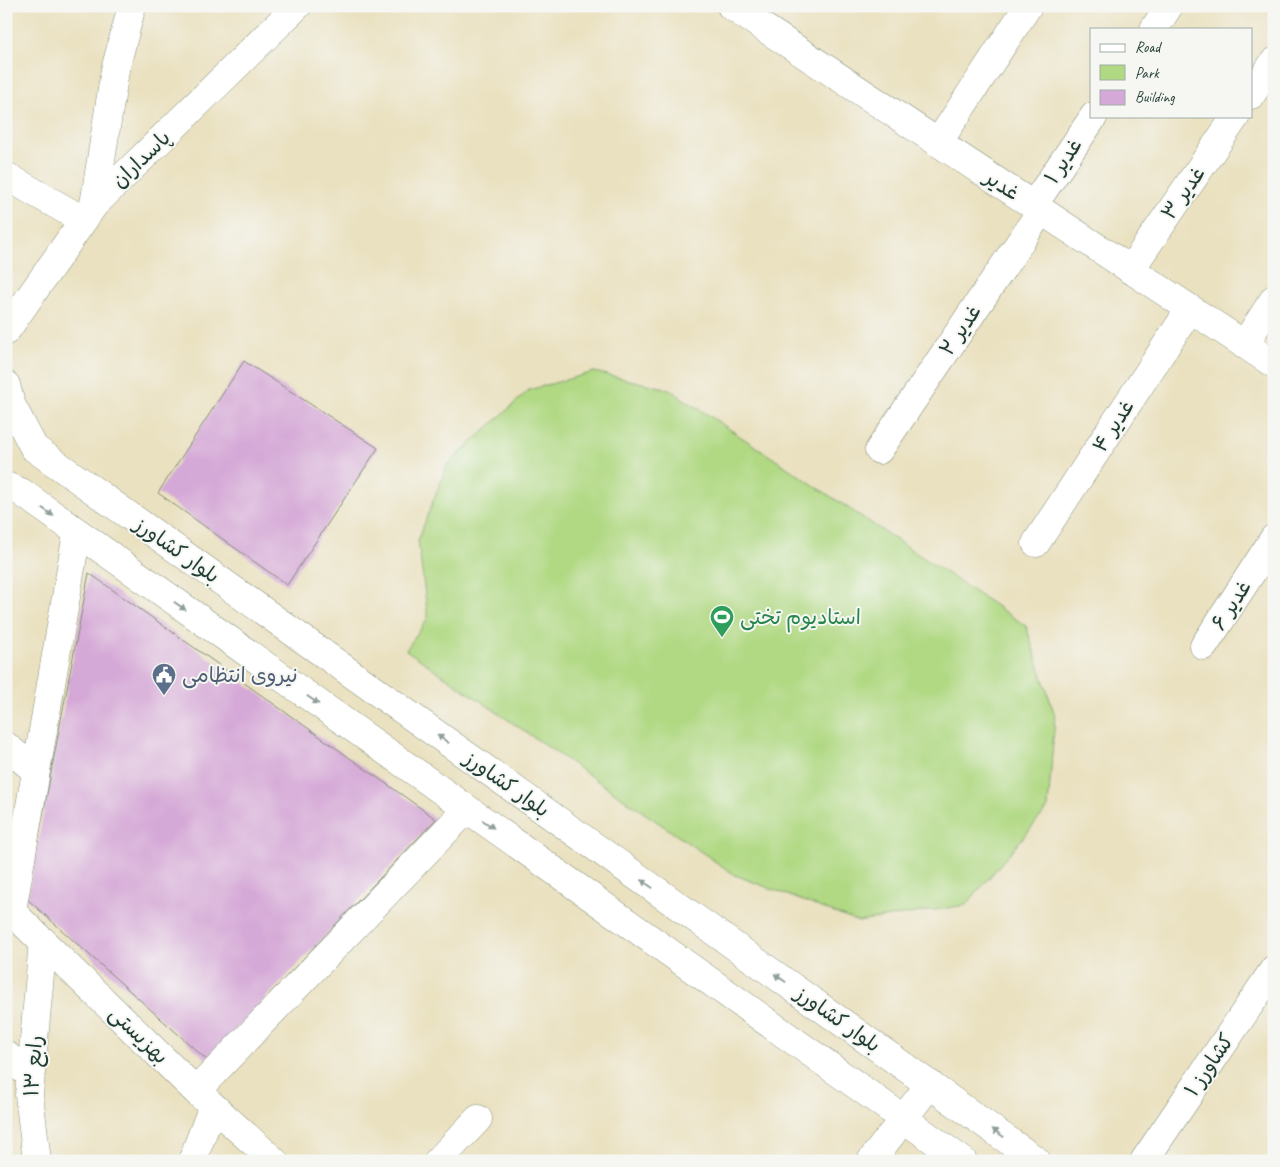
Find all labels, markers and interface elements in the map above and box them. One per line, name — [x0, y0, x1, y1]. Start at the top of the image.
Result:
legend — [1090, 28, 1252, 118]
text: Road — [1135, 38, 1162, 57]
text: Park — [1135, 64, 1160, 83]
text: Building — [1135, 88, 1175, 107]
street label: پاسداران — [106, 125, 176, 193]
street label: غدیر ۱ — [1038, 133, 1088, 189]
street label: غدیر ۳ — [1155, 161, 1211, 225]
street label: غدیر — [978, 163, 1025, 206]
street label: غدیر ۲ — [934, 299, 986, 361]
street label: غدیر ۴ — [1086, 395, 1140, 457]
one-way arrow — [41, 507, 55, 517]
street label: بلوار کشاورز — [128, 510, 225, 589]
street label: غدیر ۶ — [1205, 575, 1257, 635]
one-way arrow — [173, 601, 187, 611]
sports icon: استادیوم تختی — [709, 604, 735, 638]
place label: استادیوم تختی — [740, 604, 861, 633]
public building icon: نیروی انتظامی — [151, 662, 177, 696]
place label: نیروی انتظامی — [182, 662, 298, 689]
one-way arrow — [306, 695, 320, 705]
one-way arrow — [436, 734, 450, 744]
street label: بلوار کشاورز — [458, 744, 555, 823]
one-way arrow — [481, 819, 495, 829]
one-way arrow — [641, 878, 654, 889]
one-way arrow — [773, 973, 786, 983]
street label: بلوار کشاورز — [789, 979, 886, 1058]
street label: بهزیستی — [103, 1000, 174, 1070]
street label: کشاورز ۱ — [1179, 1029, 1239, 1101]
street label: رابع ۱۳ — [18, 1034, 50, 1098]
one-way arrow — [991, 1128, 1004, 1138]

